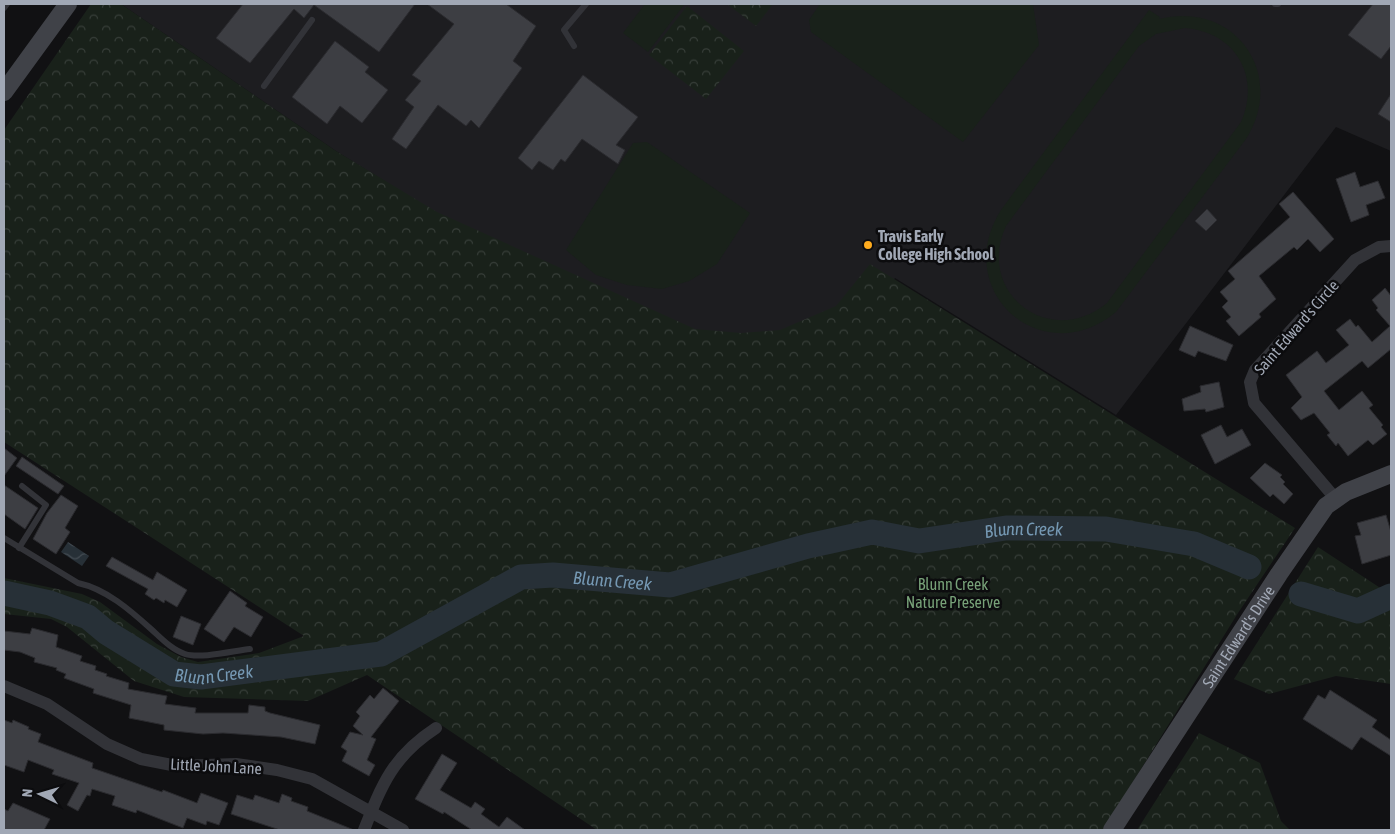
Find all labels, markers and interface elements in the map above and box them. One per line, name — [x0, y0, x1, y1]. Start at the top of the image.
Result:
place label: Travis Early College High School — [878, 227, 995, 263]
marker: Travis Early College High School — [862, 239, 874, 251]
street label: Saint Edward's Circle — [1250, 276, 1342, 378]
water label: Blunn Creek — [983, 518, 1064, 542]
water label: Blunn Creek — [572, 566, 654, 594]
park label: Blunn Creek Nature Preserve — [906, 575, 1000, 611]
street label: Saint Edward's Drive — [1199, 582, 1278, 691]
water label: Blunn Creek — [174, 660, 255, 688]
street label: Little John Lane — [170, 755, 262, 777]
north arrow — [15, 769, 65, 819]
text: N — [19, 788, 35, 798]

